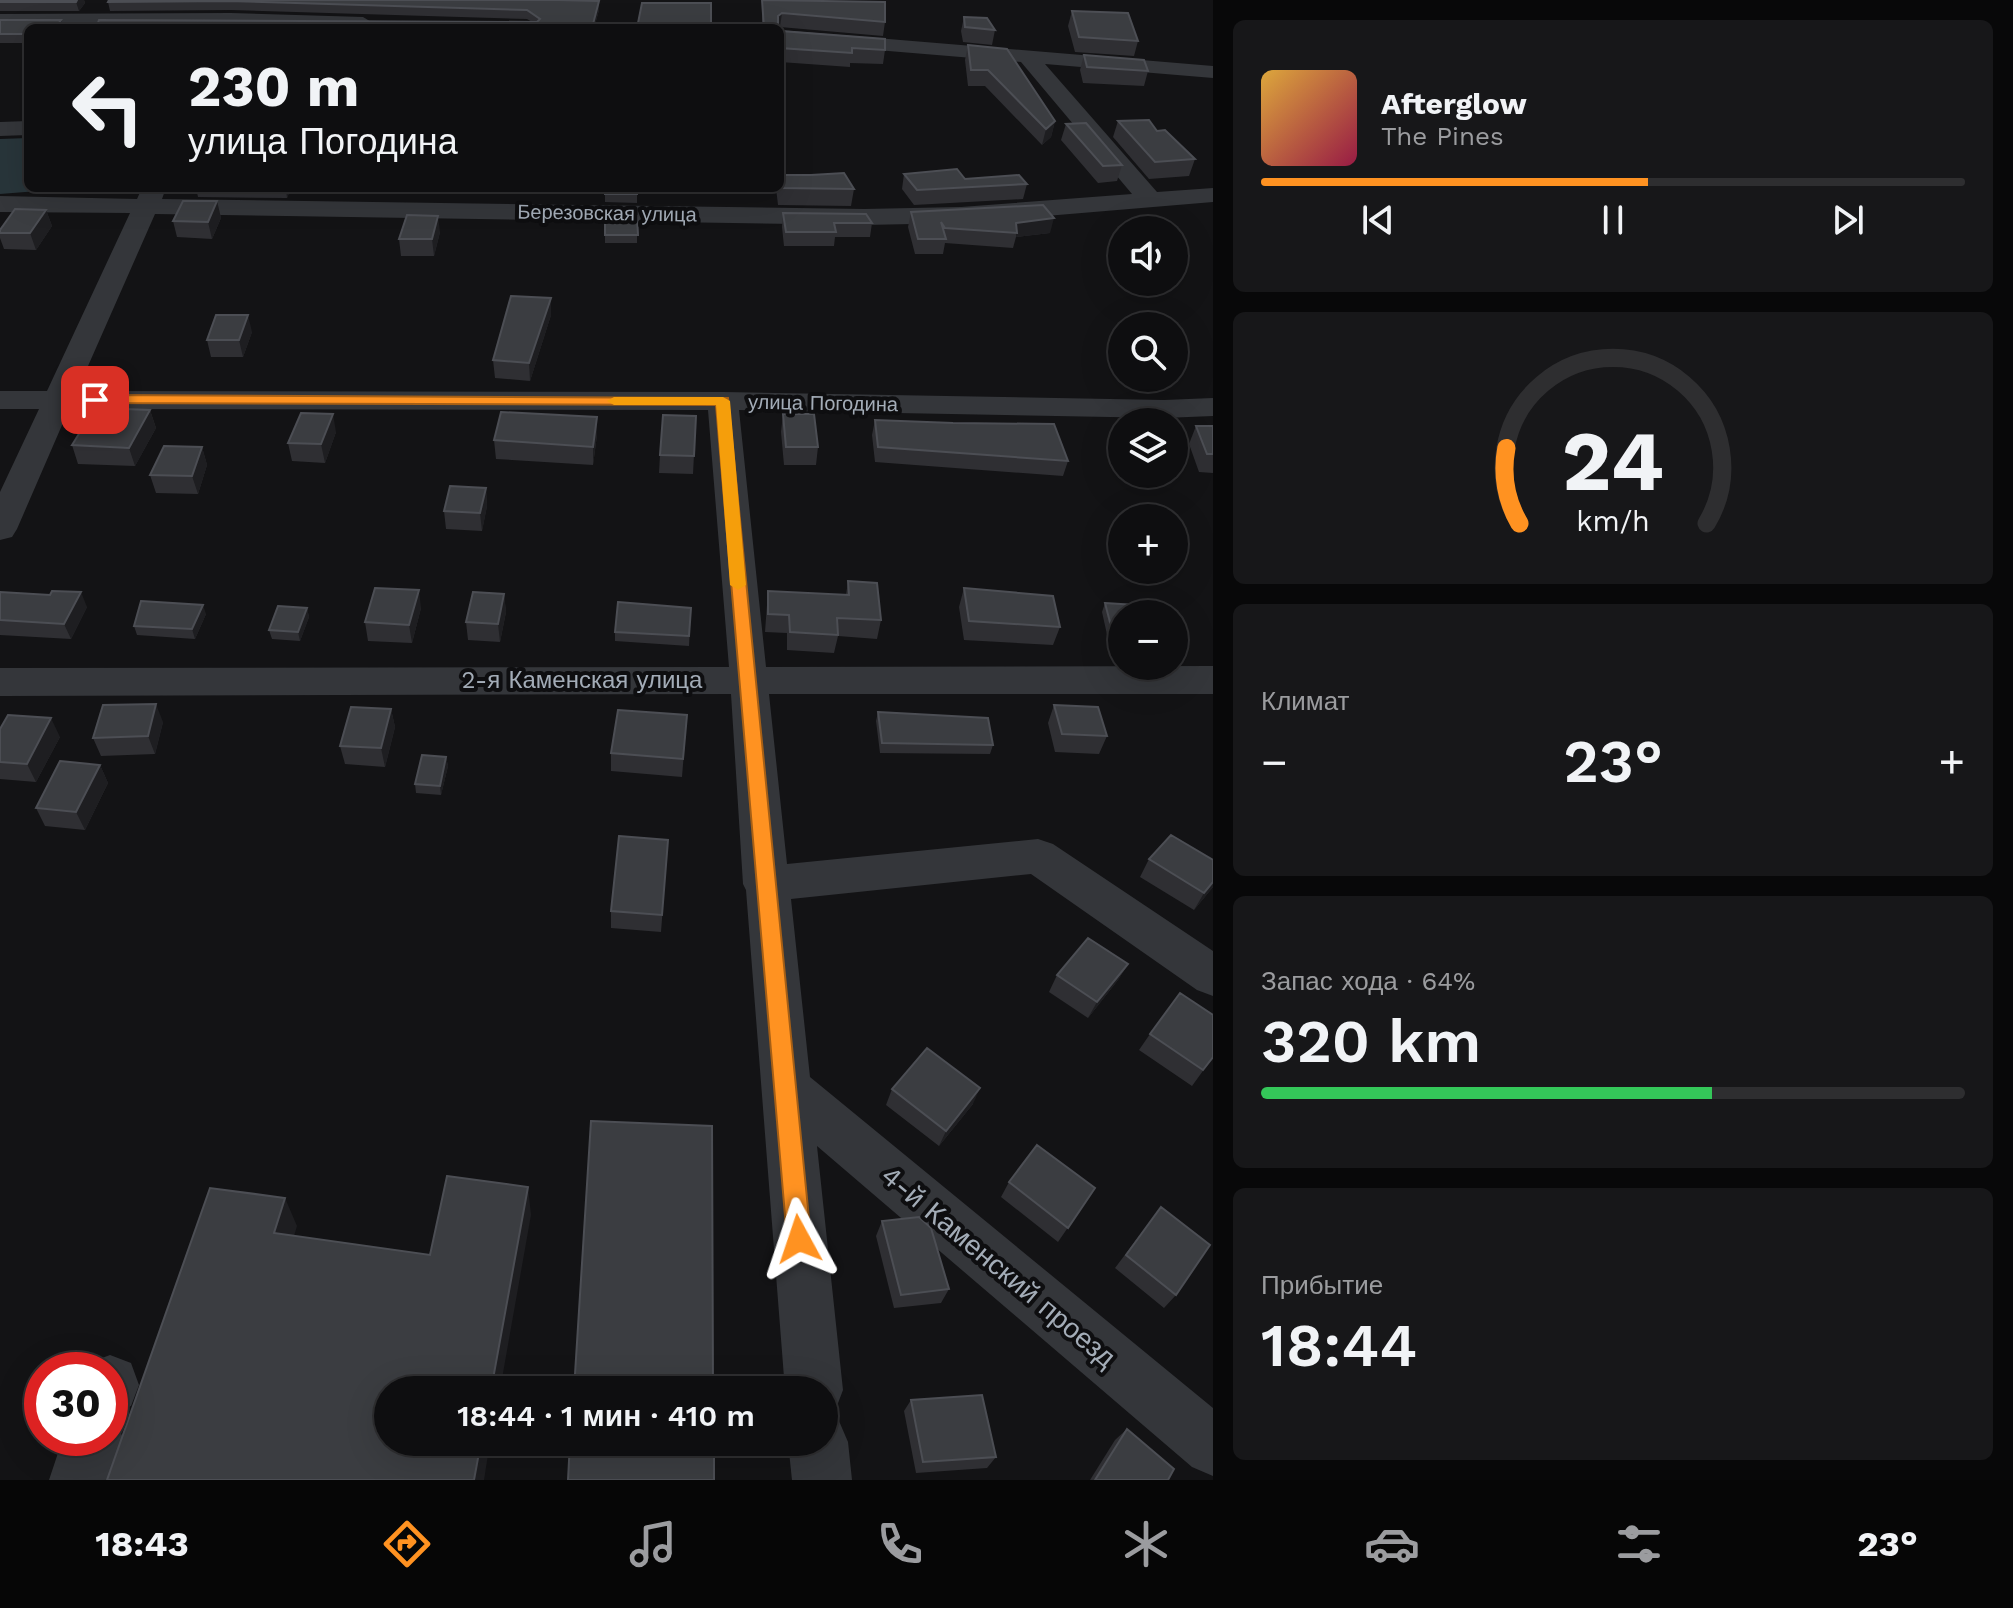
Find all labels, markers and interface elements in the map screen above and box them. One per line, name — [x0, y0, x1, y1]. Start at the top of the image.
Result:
text: 230 m — [188, 54, 359, 120]
icon: left — [56, 56, 160, 160]
text: Afterglow — [1381, 86, 1527, 121]
text: улица Погодина — [188, 121, 458, 163]
text: The Pines — [1381, 121, 1504, 151]
icon: previous — [1356, 198, 1400, 242]
icon: pause — [1591, 198, 1635, 242]
icon: next — [1826, 198, 1870, 242]
street label: Березовская улица — [517, 199, 698, 227]
map controls — [1108, 216, 1188, 680]
button: sound — [1108, 216, 1188, 296]
button: search — [1108, 312, 1188, 392]
pin — [61, 366, 129, 434]
icon: arrive — [73, 378, 117, 422]
street label: улица Погодина — [748, 390, 899, 416]
button: layers — [1108, 408, 1188, 488]
text: 24 — [1562, 413, 1664, 510]
button: + — [1108, 504, 1188, 584]
text: km/h — [1576, 504, 1650, 538]
button: − — [1108, 600, 1188, 680]
street label: 2-я Каменская улица — [462, 666, 703, 694]
text: Климат — [1261, 686, 1350, 716]
text: 23° — [1563, 726, 1663, 797]
text: − — [1261, 736, 1288, 788]
text: + — [1938, 736, 1965, 788]
text: Запас хода · 64% — [1261, 966, 1475, 996]
text: 320 km — [1261, 1006, 1481, 1077]
street label: 4-й Каменский проезд — [875, 1159, 1123, 1374]
position arrow — [757, 1197, 841, 1281]
text: Прибытие — [1261, 1270, 1383, 1300]
text: 18:44 — [1261, 1310, 1417, 1381]
speed limit sign: 30 — [24, 1352, 128, 1456]
text: 18:44 · 1 мин · 410 m — [457, 1398, 755, 1433]
icon: directions — [379, 1516, 435, 1572]
icon: music — [625, 1516, 681, 1572]
icon: phone — [872, 1516, 928, 1572]
icon: climate — [1118, 1516, 1174, 1572]
icon: car — [1364, 1516, 1420, 1572]
icon: filters — [1611, 1516, 1667, 1572]
text: 18:43 — [95, 1523, 189, 1565]
text: 23° — [1857, 1523, 1918, 1565]

